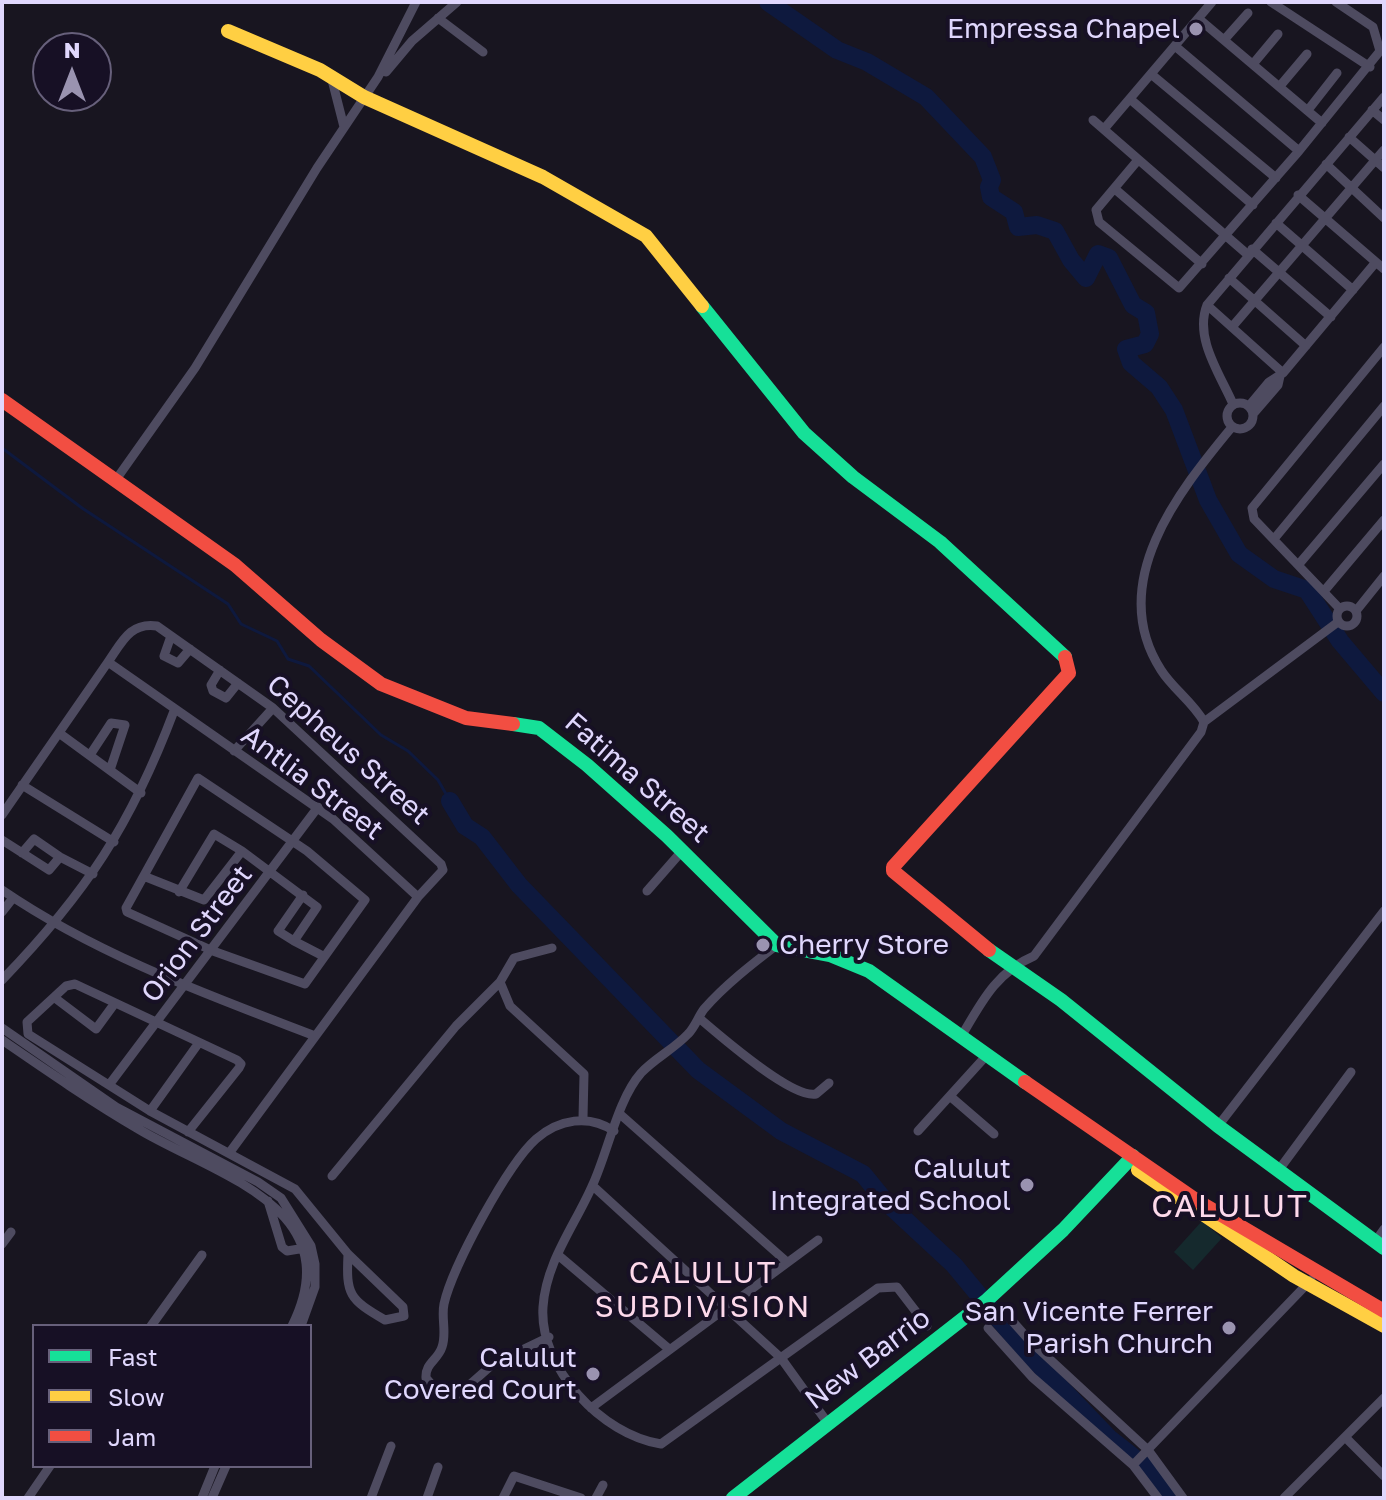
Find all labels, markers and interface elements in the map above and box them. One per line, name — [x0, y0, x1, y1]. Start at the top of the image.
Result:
place label: Empressa Chapel — [947, 12, 1180, 46]
marker: Empressa Chapel — [1187, 20, 1205, 38]
north arrow — [32, 32, 112, 112]
text: N — [64, 36, 80, 63]
street label: Cepheus Street — [260, 668, 436, 832]
street label: Fatima Street — [558, 706, 716, 850]
street label: Antlia Street — [234, 719, 390, 847]
street label: Orion Street — [135, 859, 259, 1009]
place label: Cherry Store — [779, 928, 949, 962]
marker: Cherry Store — [754, 936, 772, 954]
place label: Calulut Integrated School — [770, 1152, 1011, 1218]
marker: Calulut Integrated School — [1018, 1176, 1036, 1194]
district label: CALULUT — [1151, 1188, 1309, 1226]
district label: CALULUT SUBDIVISION — [595, 1255, 811, 1326]
place label: San Vicente Ferrer Parish Church — [965, 1295, 1213, 1361]
street label: New Barrio — [799, 1301, 937, 1417]
marker: San Vicente Ferrer Parish Church — [1220, 1319, 1238, 1337]
legend — [32, 1324, 312, 1468]
place label: Calulut Covered Court — [384, 1341, 577, 1407]
text: Fast — [108, 1342, 158, 1371]
marker: Calulut Covered Court — [584, 1365, 602, 1383]
text: Slow — [108, 1382, 164, 1411]
text: Jam — [108, 1422, 156, 1451]

